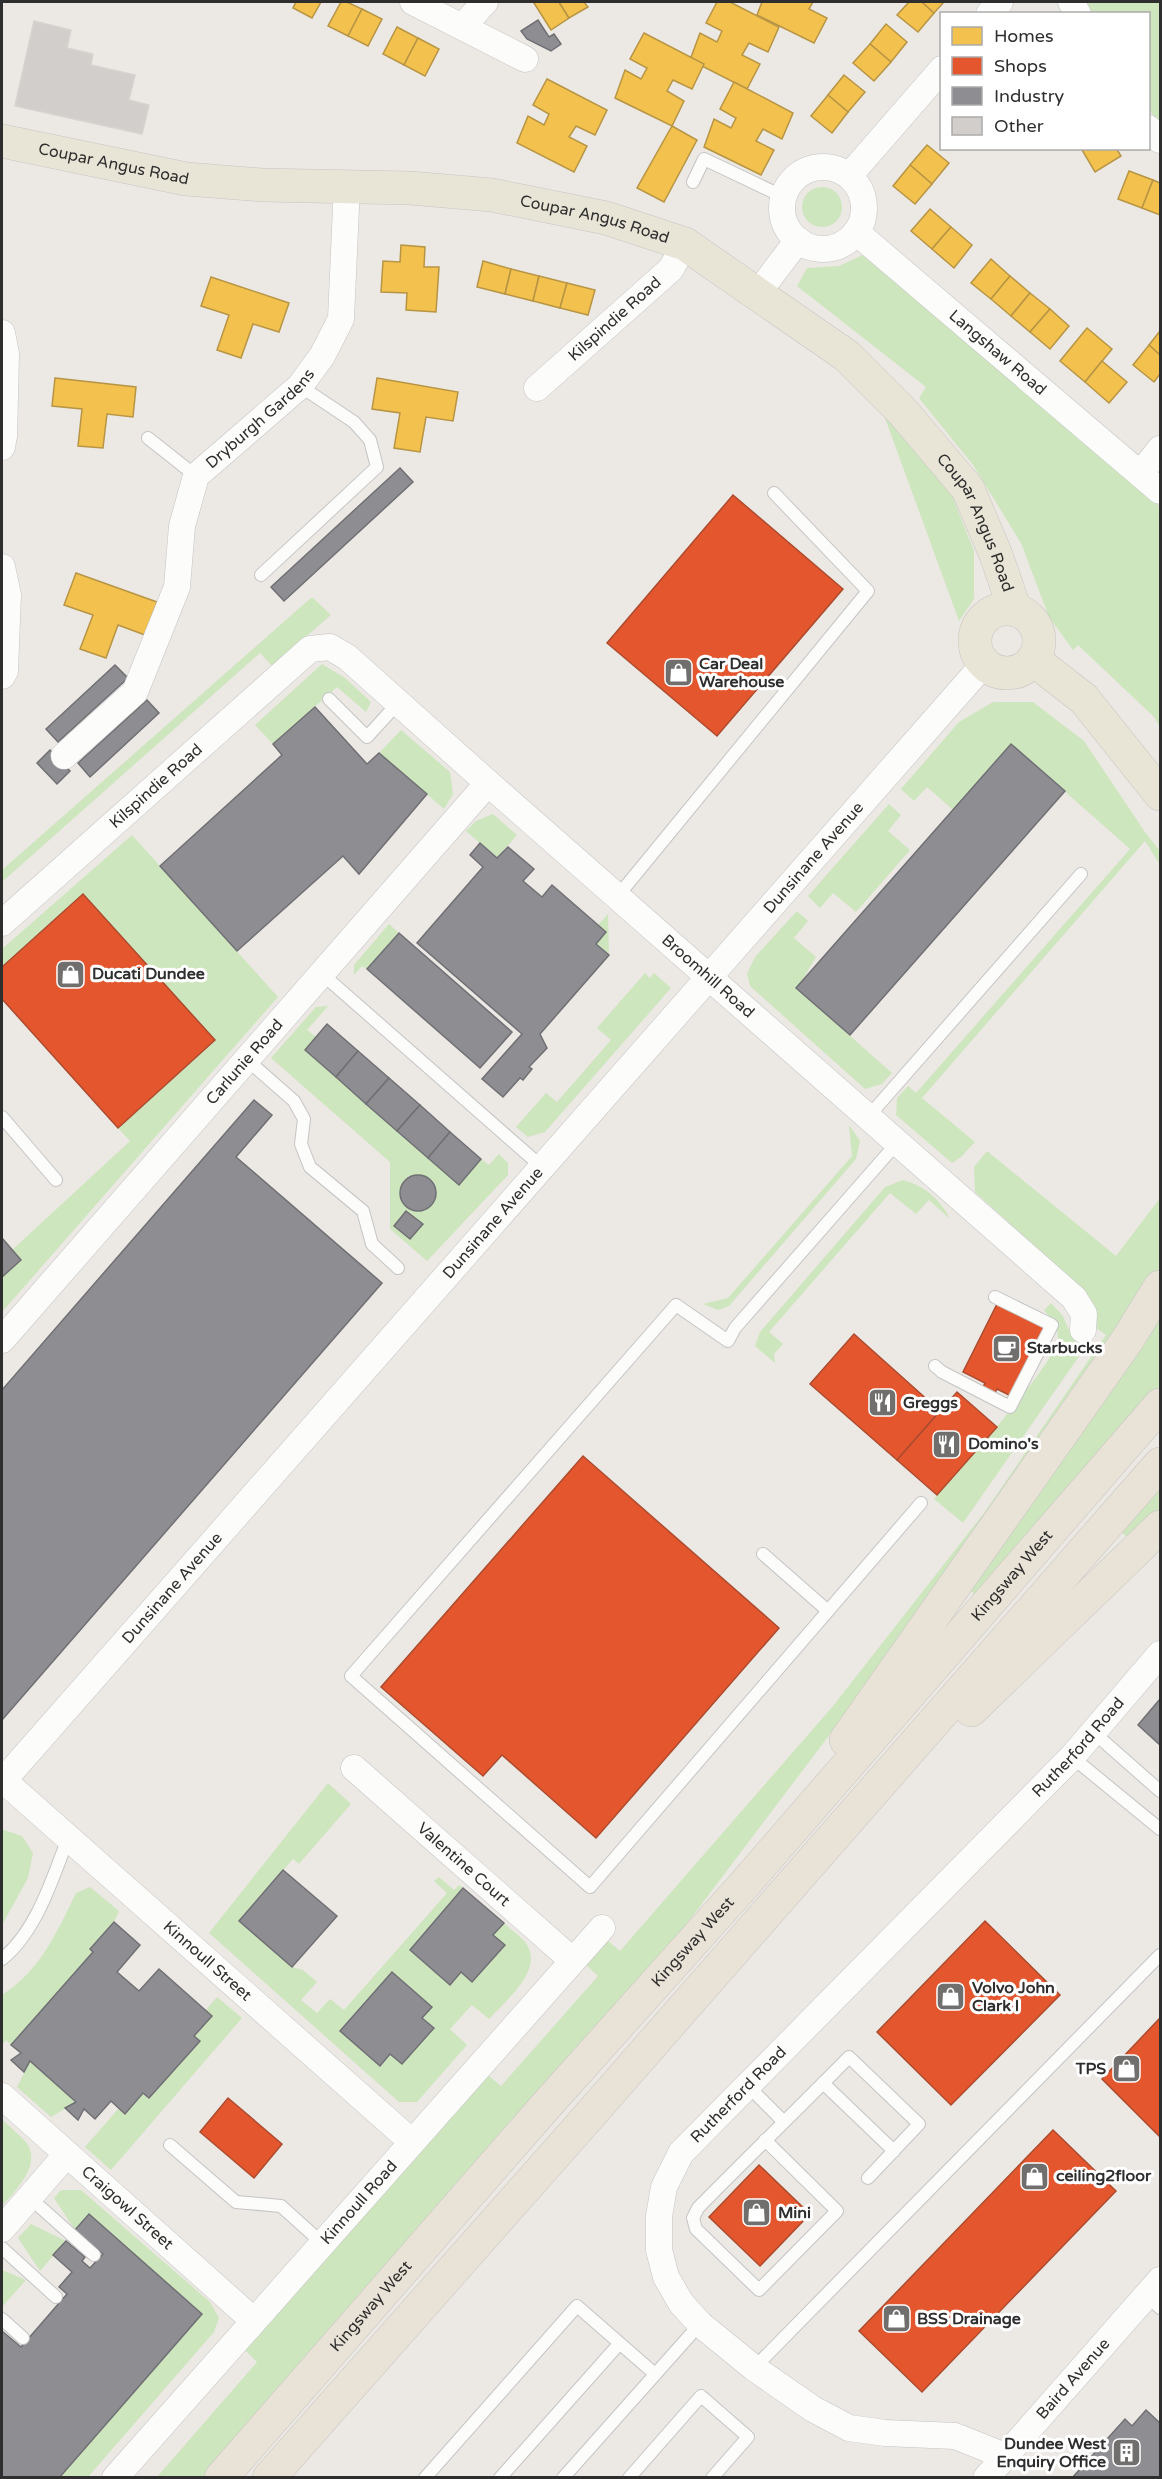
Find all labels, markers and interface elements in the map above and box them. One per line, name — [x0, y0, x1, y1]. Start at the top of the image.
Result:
legend — [940, 12, 1150, 150]
text: Homes — [994, 25, 1054, 47]
text: Shops — [994, 55, 1047, 77]
text: Industry — [994, 85, 1065, 107]
text: Other — [994, 115, 1044, 137]
street label: Coupar Angus Road — [37, 139, 191, 189]
street label: Coupar Angus Road — [518, 191, 672, 248]
street label: Kilspindie Road — [564, 272, 665, 366]
street label: Langshaw Road — [945, 306, 1050, 400]
street label: Dryburgh Gardens — [202, 365, 319, 473]
street label: Coupar Angus Road — [932, 449, 1018, 594]
place label: Car Deal Warehouse — [699, 654, 784, 692]
shop icon: Car Deal Warehouse — [662, 657, 694, 689]
street label: Kilspindie Road — [105, 739, 207, 833]
street label: Dunsinane Avenue — [759, 798, 868, 918]
street label: Broomhill Road — [657, 930, 759, 1023]
shop icon: Ducati Dundee — [55, 958, 87, 990]
place label: Ducati Dundee — [92, 964, 205, 984]
street label: Carlunie Road — [202, 1015, 287, 1109]
street label: Dunsinane Avenue — [439, 1163, 547, 1283]
cafe icon: Starbucks — [990, 1332, 1022, 1364]
place label: Starbucks — [1027, 1338, 1103, 1358]
restaurant icon: Greggs — [866, 1387, 898, 1419]
place label: Greggs — [903, 1393, 958, 1413]
restaurant icon: Domino's — [931, 1428, 963, 1460]
place label: Domino's — [968, 1434, 1039, 1454]
street label: Kingsway West — [967, 1526, 1057, 1626]
street label: Dunsinane Avenue — [118, 1528, 227, 1648]
street label: Rutherford Road — [1028, 1693, 1129, 1802]
street label: Valentine Court — [413, 1818, 514, 1911]
street label: Kingsway West — [647, 1893, 738, 1991]
street label: Kinnoull Street — [159, 1916, 256, 2005]
place label: Volvo John Clark l — [972, 1978, 1055, 2016]
shop icon: Volvo John Clark l — [935, 1981, 967, 2013]
street label: Rutherford Road — [686, 2042, 791, 2147]
shop icon: TPS — [1111, 2053, 1143, 2085]
place label: TPS — [1075, 2059, 1106, 2079]
street label: Kinnoull Road — [316, 2156, 402, 2249]
shop icon: ceiling2floor — [1019, 2160, 1051, 2192]
street label: Craigowl Street — [77, 2162, 177, 2254]
place label: ceiling2floor — [1056, 2166, 1152, 2186]
shop icon: Mini — [741, 2197, 773, 2229]
place label: Mini — [778, 2203, 811, 2223]
street label: Kingsway West — [326, 2256, 416, 2356]
shop icon: BSS Drainage — [880, 2303, 912, 2335]
place label: BSS Drainage — [917, 2309, 1021, 2329]
street label: Baird Avenue — [1032, 2334, 1114, 2424]
place label: Dundee West Enquiry Office — [996, 2434, 1107, 2472]
building icon: Dundee West Enquiry Office — [1111, 2437, 1143, 2469]

